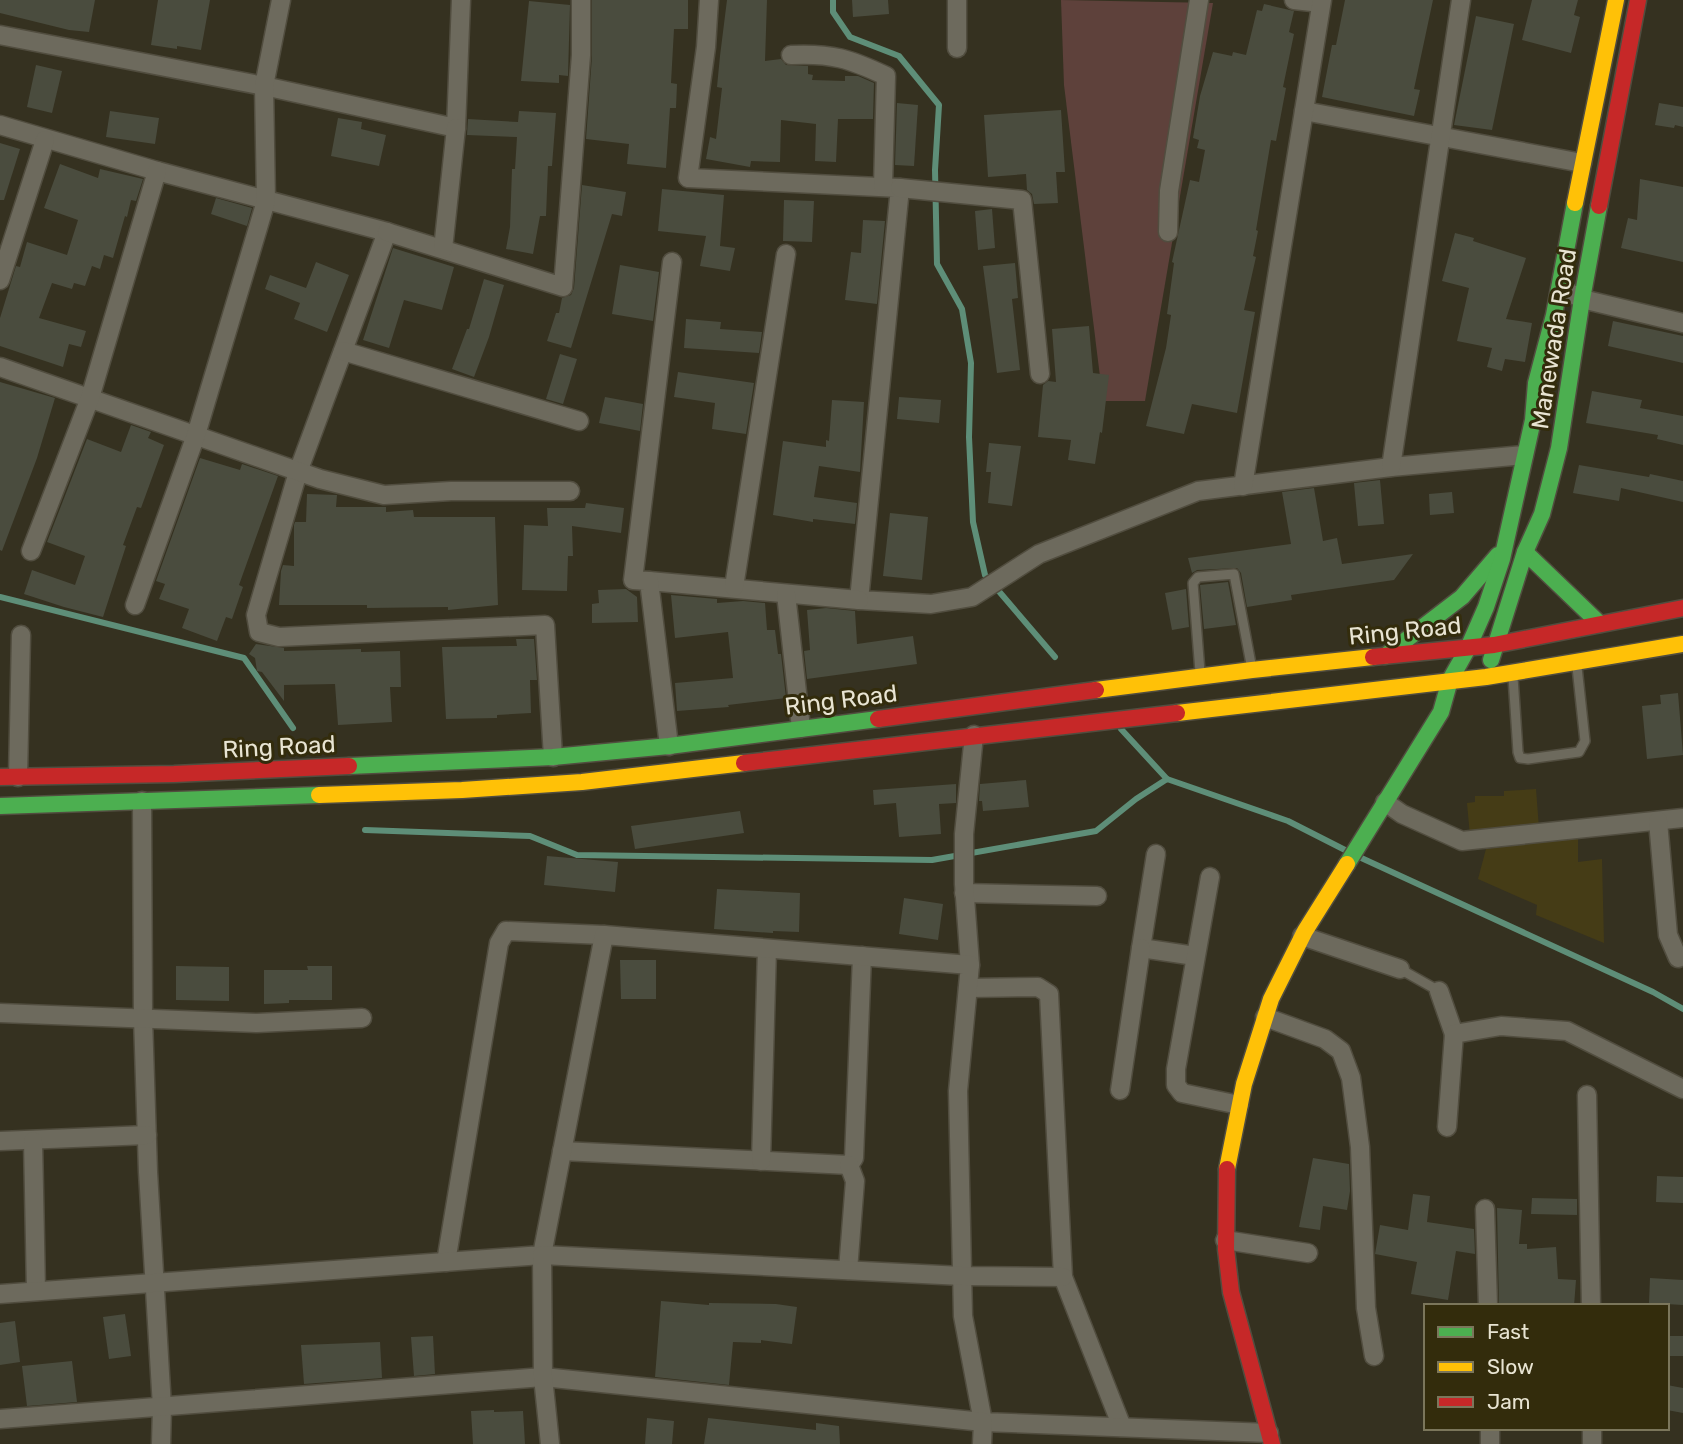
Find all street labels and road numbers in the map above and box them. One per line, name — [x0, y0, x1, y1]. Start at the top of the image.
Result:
street label: Manewada Road — [1526, 247, 1582, 431]
street label: Ring Road — [1347, 611, 1463, 651]
street label: Ring Road — [783, 679, 899, 721]
street label: Ring Road — [222, 730, 336, 764]

